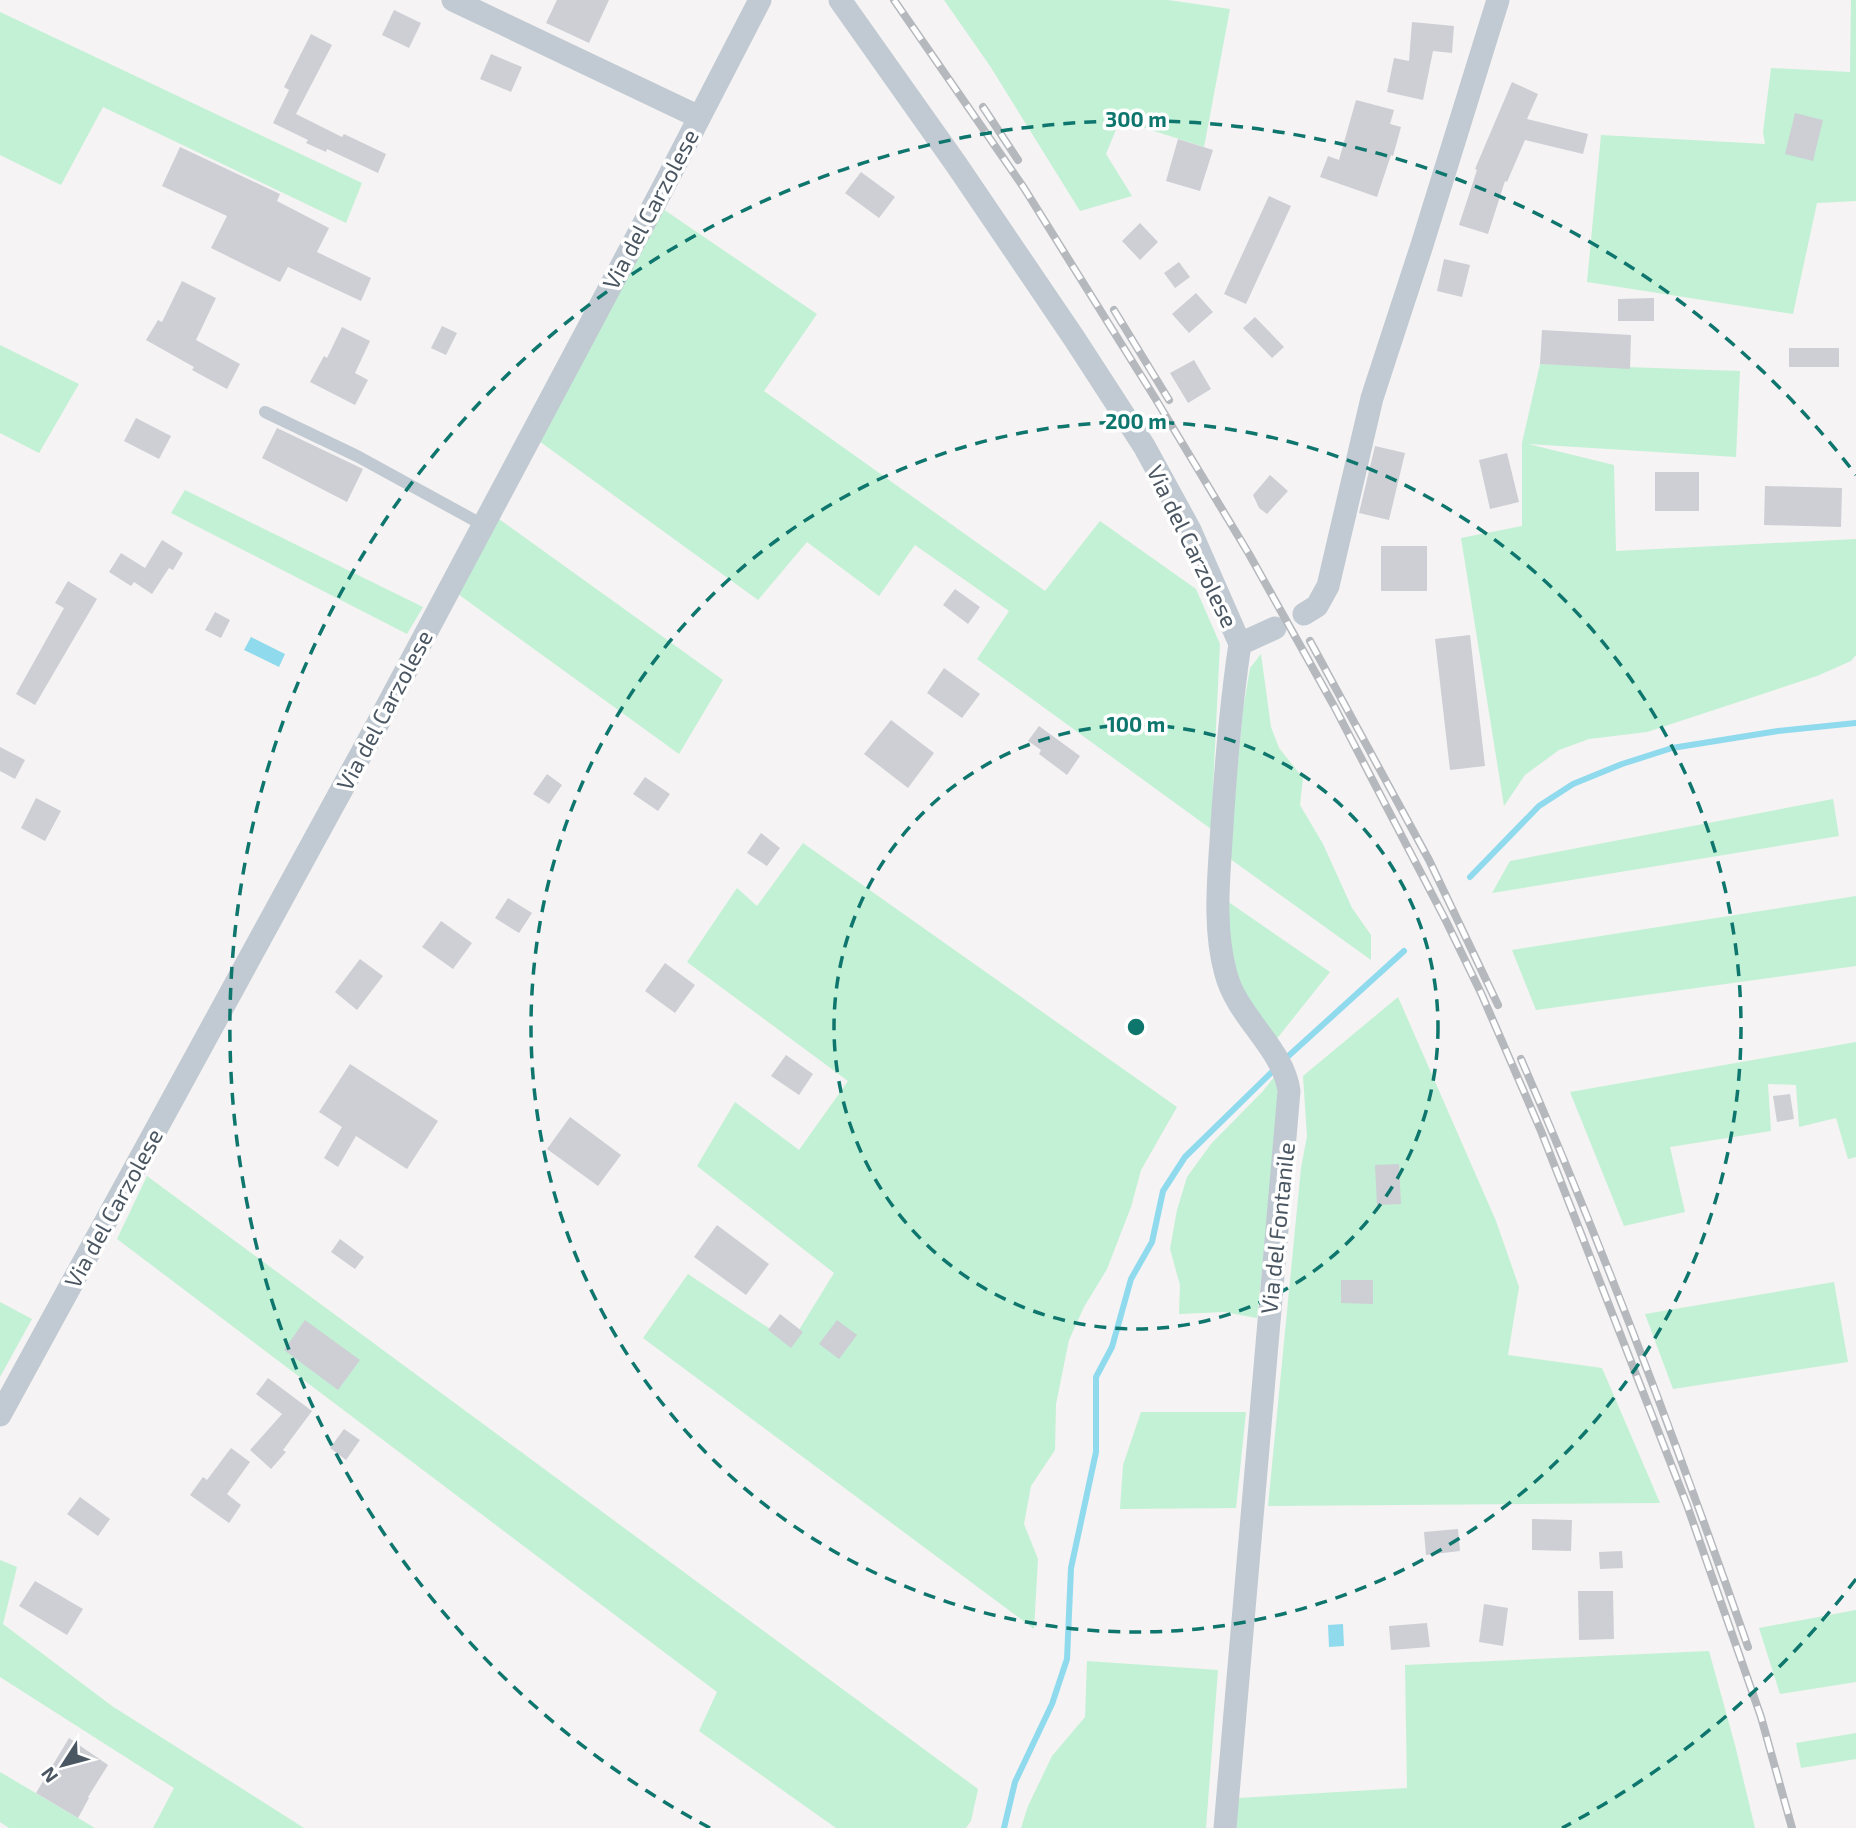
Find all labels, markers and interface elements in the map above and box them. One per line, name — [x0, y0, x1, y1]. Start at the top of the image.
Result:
text: 300 m — [1105, 106, 1167, 131]
street label: Via del Carzolese — [596, 124, 704, 294]
text: 200 m — [1105, 408, 1167, 433]
street label: Via del Carzolese — [1142, 460, 1244, 632]
street label: Via del Carzolese — [330, 625, 438, 795]
text: 100 m — [1107, 711, 1165, 736]
centre of rings — [1124, 1015, 1148, 1039]
street label: Via del Carzolese — [58, 1124, 168, 1292]
street label: Via del Fontanile — [1254, 1141, 1300, 1315]
north arrow — [28, 1730, 98, 1800]
text: N — [36, 1763, 62, 1788]

